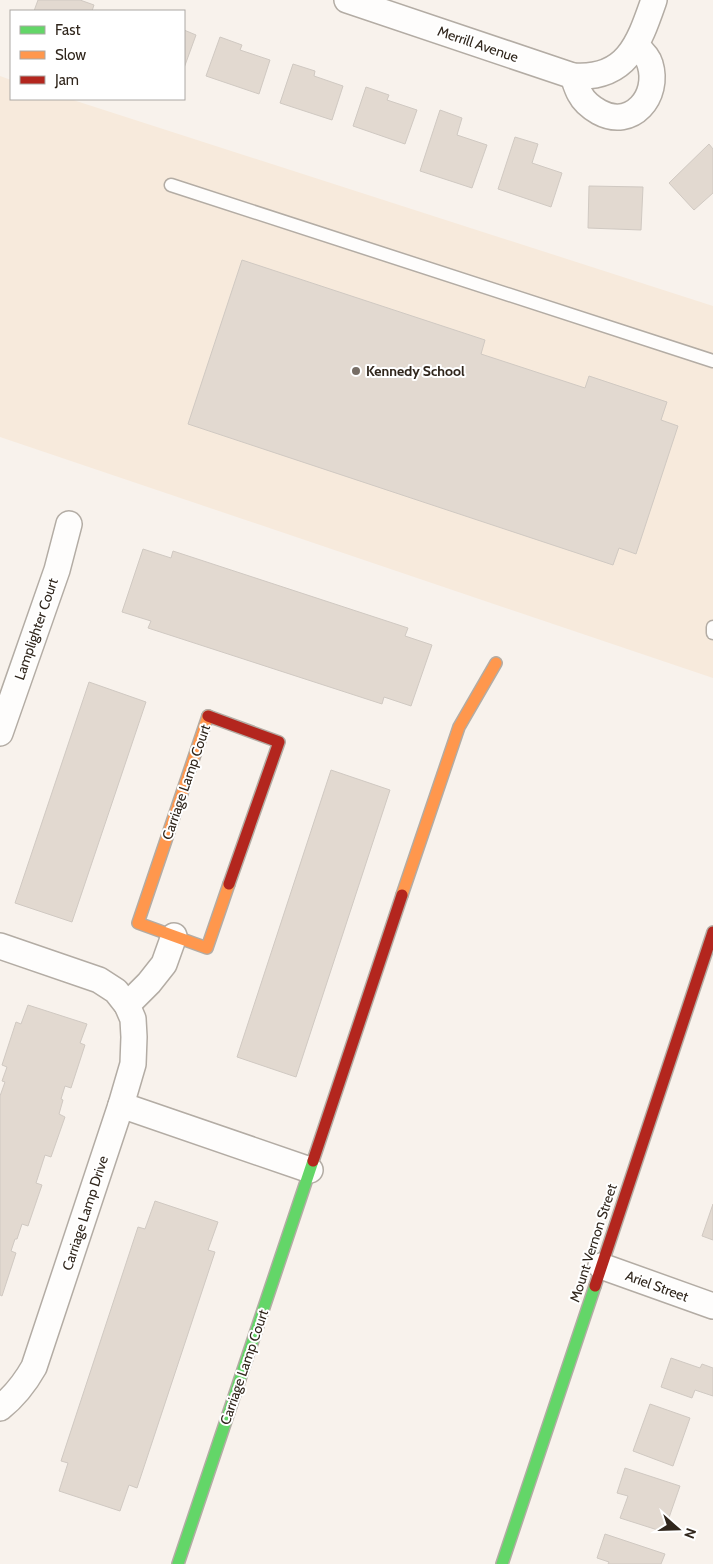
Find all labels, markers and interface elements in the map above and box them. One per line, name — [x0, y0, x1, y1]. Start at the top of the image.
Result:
legend — [10, 10, 185, 100]
text: Fast — [55, 21, 80, 39]
street label: Merrill Avenue — [435, 22, 521, 66]
text: Slow — [55, 46, 86, 64]
text: Jam — [54, 71, 79, 89]
place label: Kennedy School — [366, 362, 465, 380]
marker: Kennedy School — [350, 365, 362, 377]
street label: Lamplighter Court — [10, 575, 62, 682]
street label: Carriage Lamp Court — [158, 722, 214, 842]
street label: Carriage Lamp Drive — [58, 1153, 112, 1273]
street label: Mount Vernon Street — [565, 1181, 621, 1305]
street label: Ariel Street — [623, 1266, 691, 1306]
street label: Carriage Lamp Court — [216, 1307, 272, 1427]
north arrow — [653, 1504, 703, 1554]
text: N — [680, 1526, 700, 1541]

